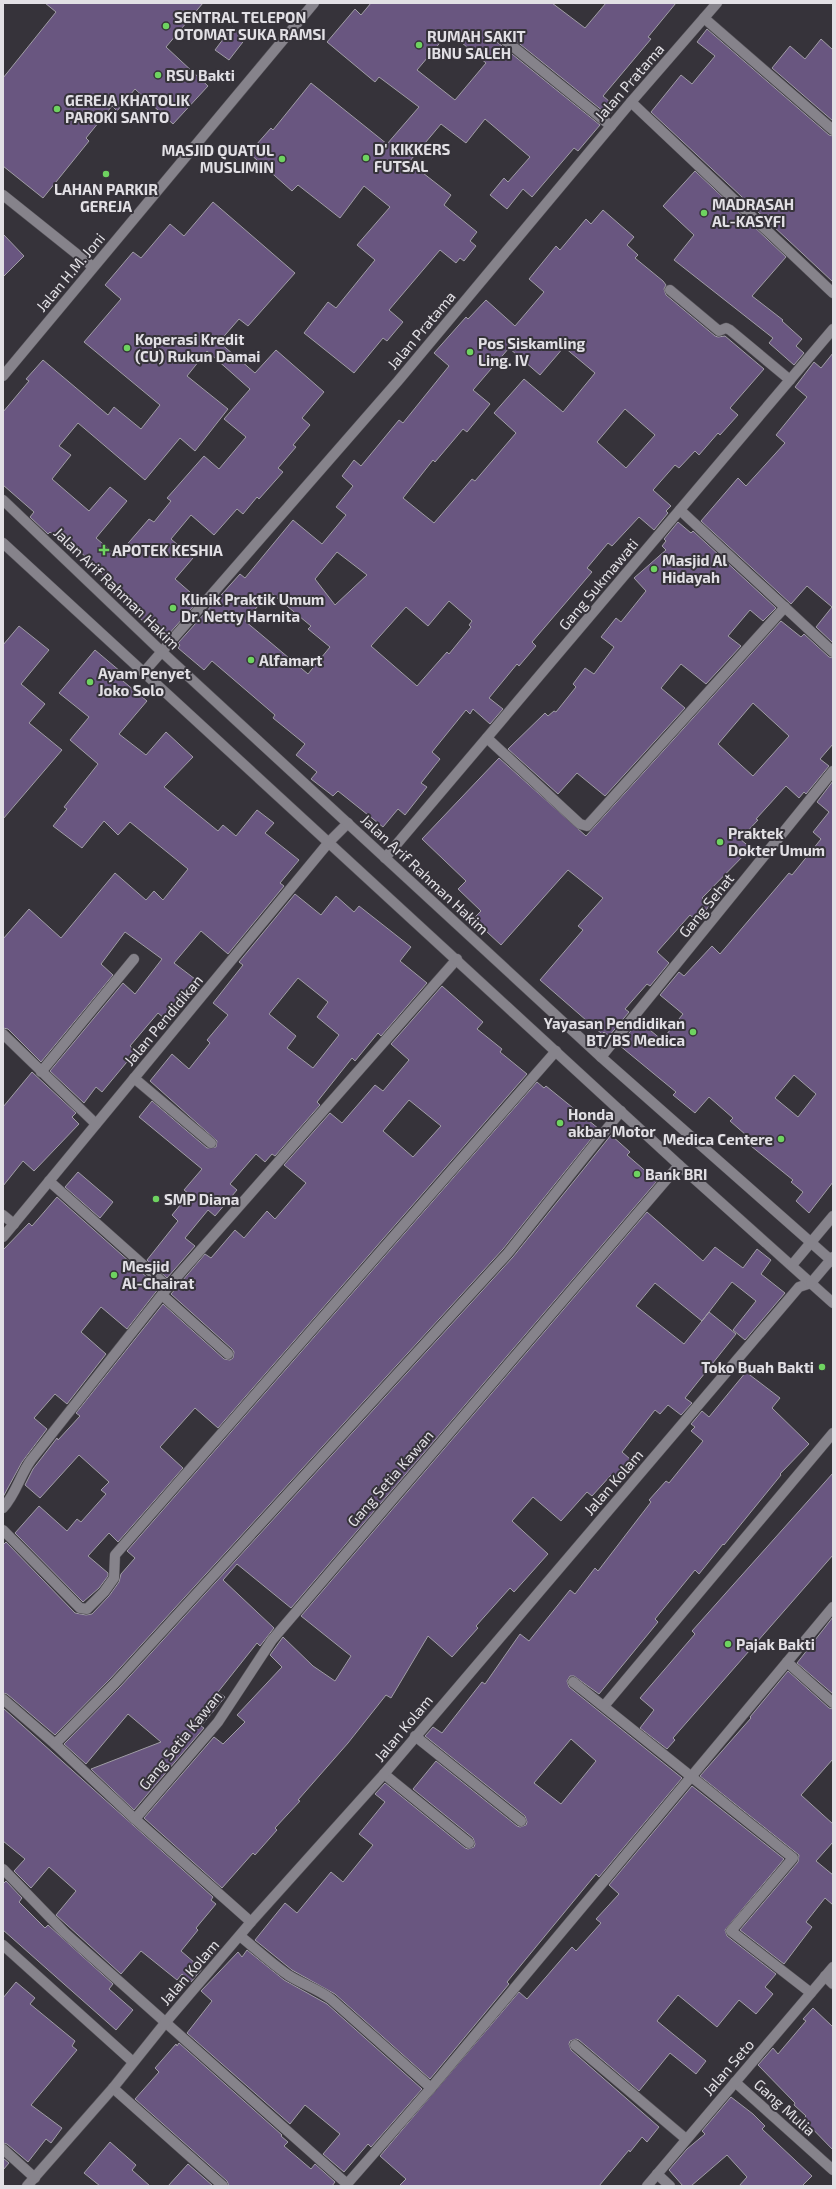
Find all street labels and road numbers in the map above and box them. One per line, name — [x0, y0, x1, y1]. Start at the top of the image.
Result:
street label: Jalan Pratama — [591, 40, 667, 124]
street label: Jalan H.M. Joni — [32, 229, 108, 315]
street label: Jalan Pratama — [383, 287, 459, 373]
street label: Jalan Arif Rahman Hakim — [50, 523, 184, 653]
street label: Gang Sukmawati — [554, 535, 642, 633]
street label: Jalan Arif Rahman Hakim — [357, 810, 493, 938]
street label: Gang Sehat — [675, 869, 737, 941]
street label: Jalan Pendidikan — [120, 971, 206, 1069]
street label: Gang Setia Kawan — [343, 1426, 437, 1530]
street label: Jalan Kolam — [580, 1445, 646, 1519]
street label: Gang Setia Kawan — [135, 1687, 225, 1793]
street label: Jalan Kolam — [370, 1691, 436, 1765]
street label: Jalan Kolam — [156, 1935, 222, 2009]
street label: Jalan Seto — [699, 2035, 757, 2099]
street label: Gang Mulia — [751, 2075, 819, 2139]

